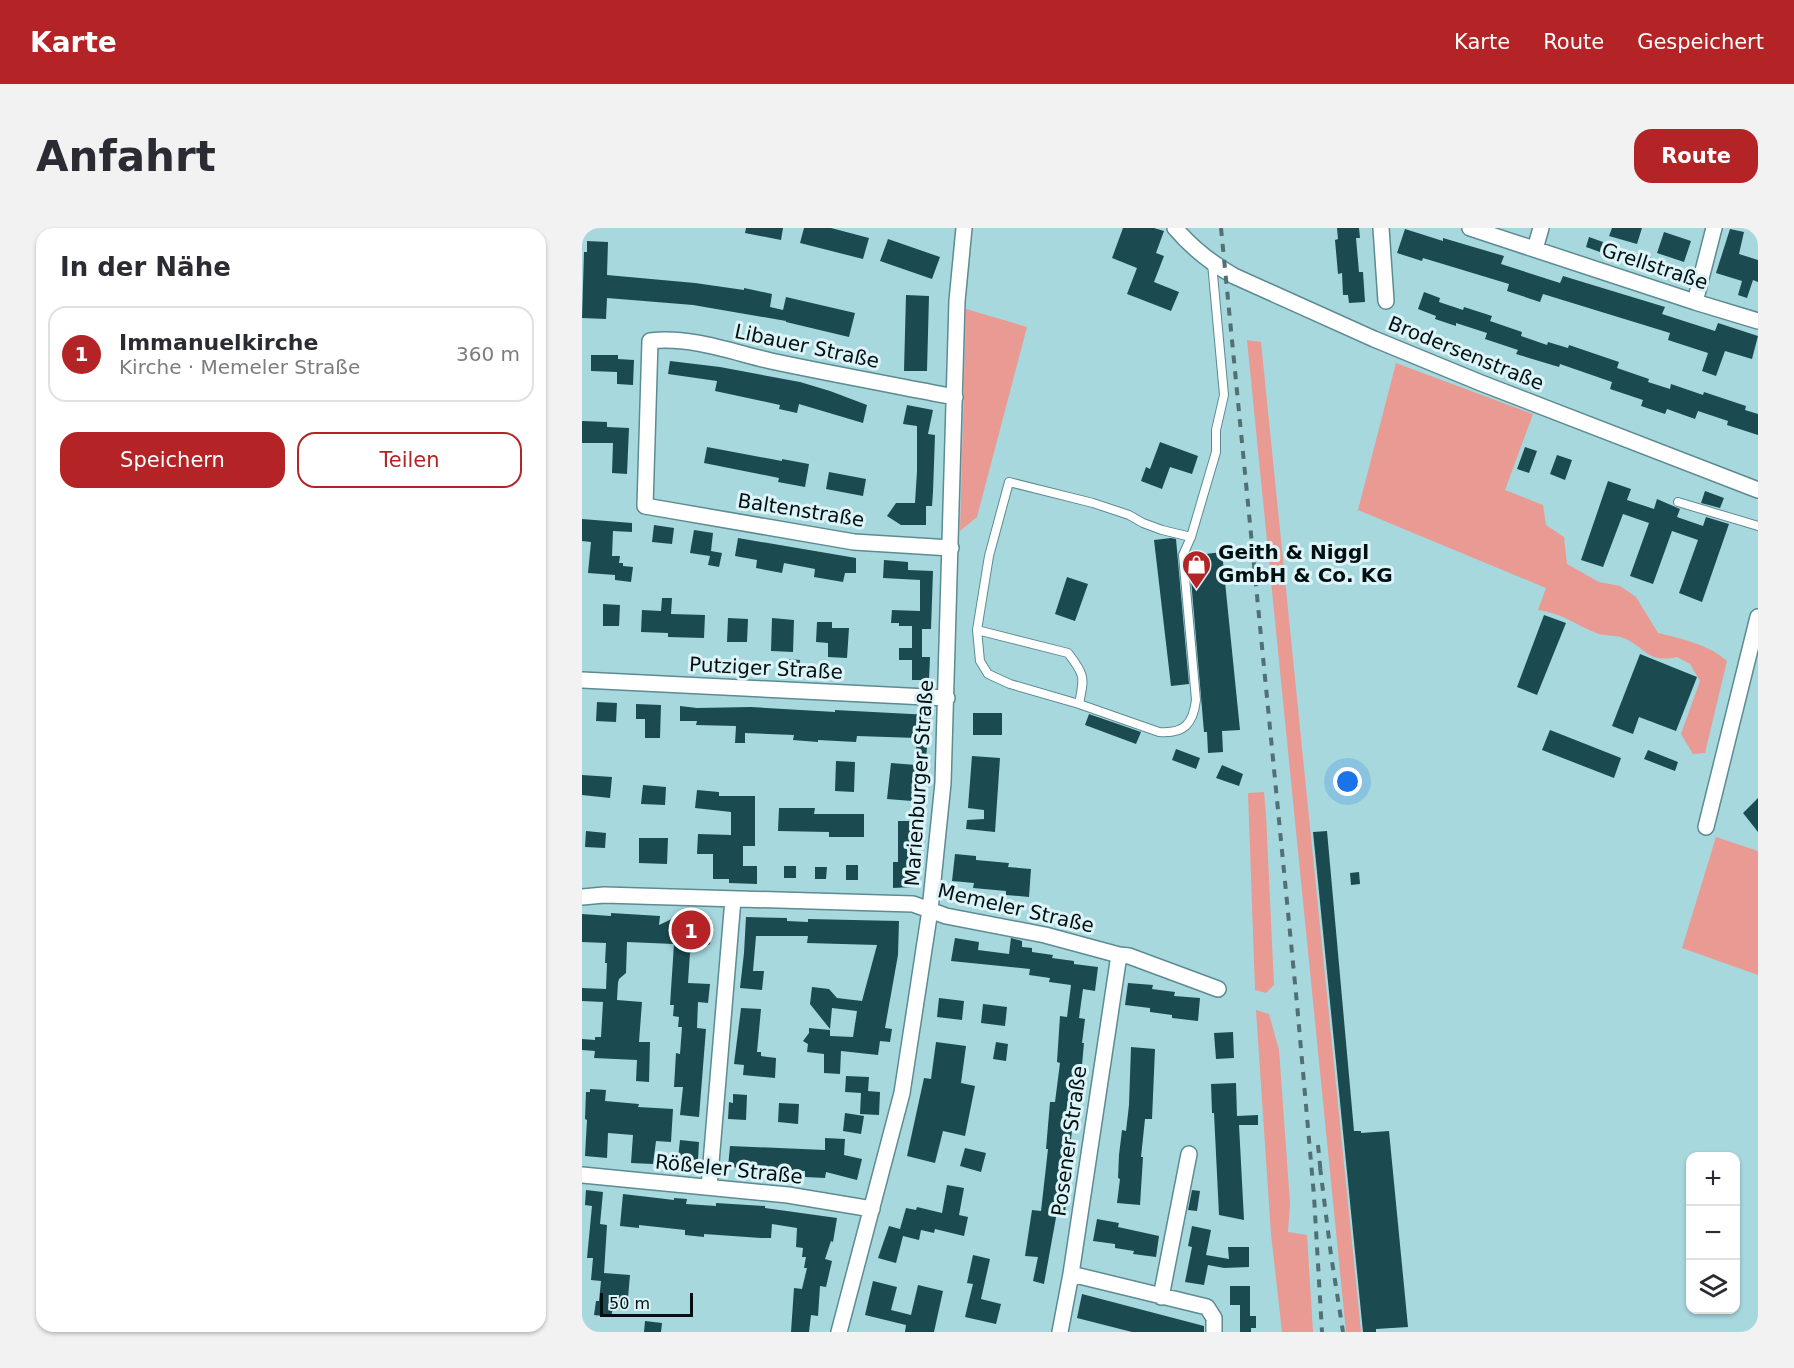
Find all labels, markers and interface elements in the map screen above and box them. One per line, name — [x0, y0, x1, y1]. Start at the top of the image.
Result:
text: Karte — [30, 26, 117, 59]
text: Karte — [1454, 30, 1510, 54]
text: Route — [1543, 30, 1604, 54]
text: Gespeichert — [1637, 30, 1764, 54]
button: Route — [1634, 129, 1758, 183]
text: Anfahrt — [36, 132, 216, 181]
street label: Grellstraße — [1599, 238, 1711, 294]
text: In der Nähe — [60, 252, 231, 282]
street label: Brodersenstraße — [1385, 311, 1547, 395]
street label: Libauer Straße — [733, 319, 881, 373]
text: Immanuelkirche — [119, 330, 318, 355]
text: 1 — [75, 342, 88, 366]
text: 360 m — [456, 342, 520, 366]
text: Kirche · Memeler Straße — [119, 355, 360, 379]
button: Speichern — [60, 432, 285, 488]
button: Teilen — [297, 432, 522, 488]
street label: Baltenstraße — [736, 488, 866, 532]
place label: Geith & Niggl GmbH & Co. KG — [1218, 540, 1393, 587]
shop icon: Geith & Niggl GmbH & Co. KG — [1181, 548, 1213, 590]
street label: Putziger Straße — [689, 652, 843, 684]
street label: Marienburger Straße — [900, 679, 938, 887]
your location — [1333, 767, 1362, 796]
street label: Memeler Straße — [935, 878, 1097, 938]
pin: 1 — [672, 908, 710, 952]
street label: Posener Straße — [1047, 1064, 1091, 1218]
street label: Rößeler Straße — [654, 1149, 804, 1189]
map controls — [1686, 1152, 1740, 1314]
button: + — [1686, 1152, 1740, 1206]
button: − — [1686, 1206, 1740, 1260]
button: layers — [1686, 1260, 1740, 1314]
scale bar — [600, 1290, 693, 1318]
text: 50 m — [609, 1294, 650, 1313]

